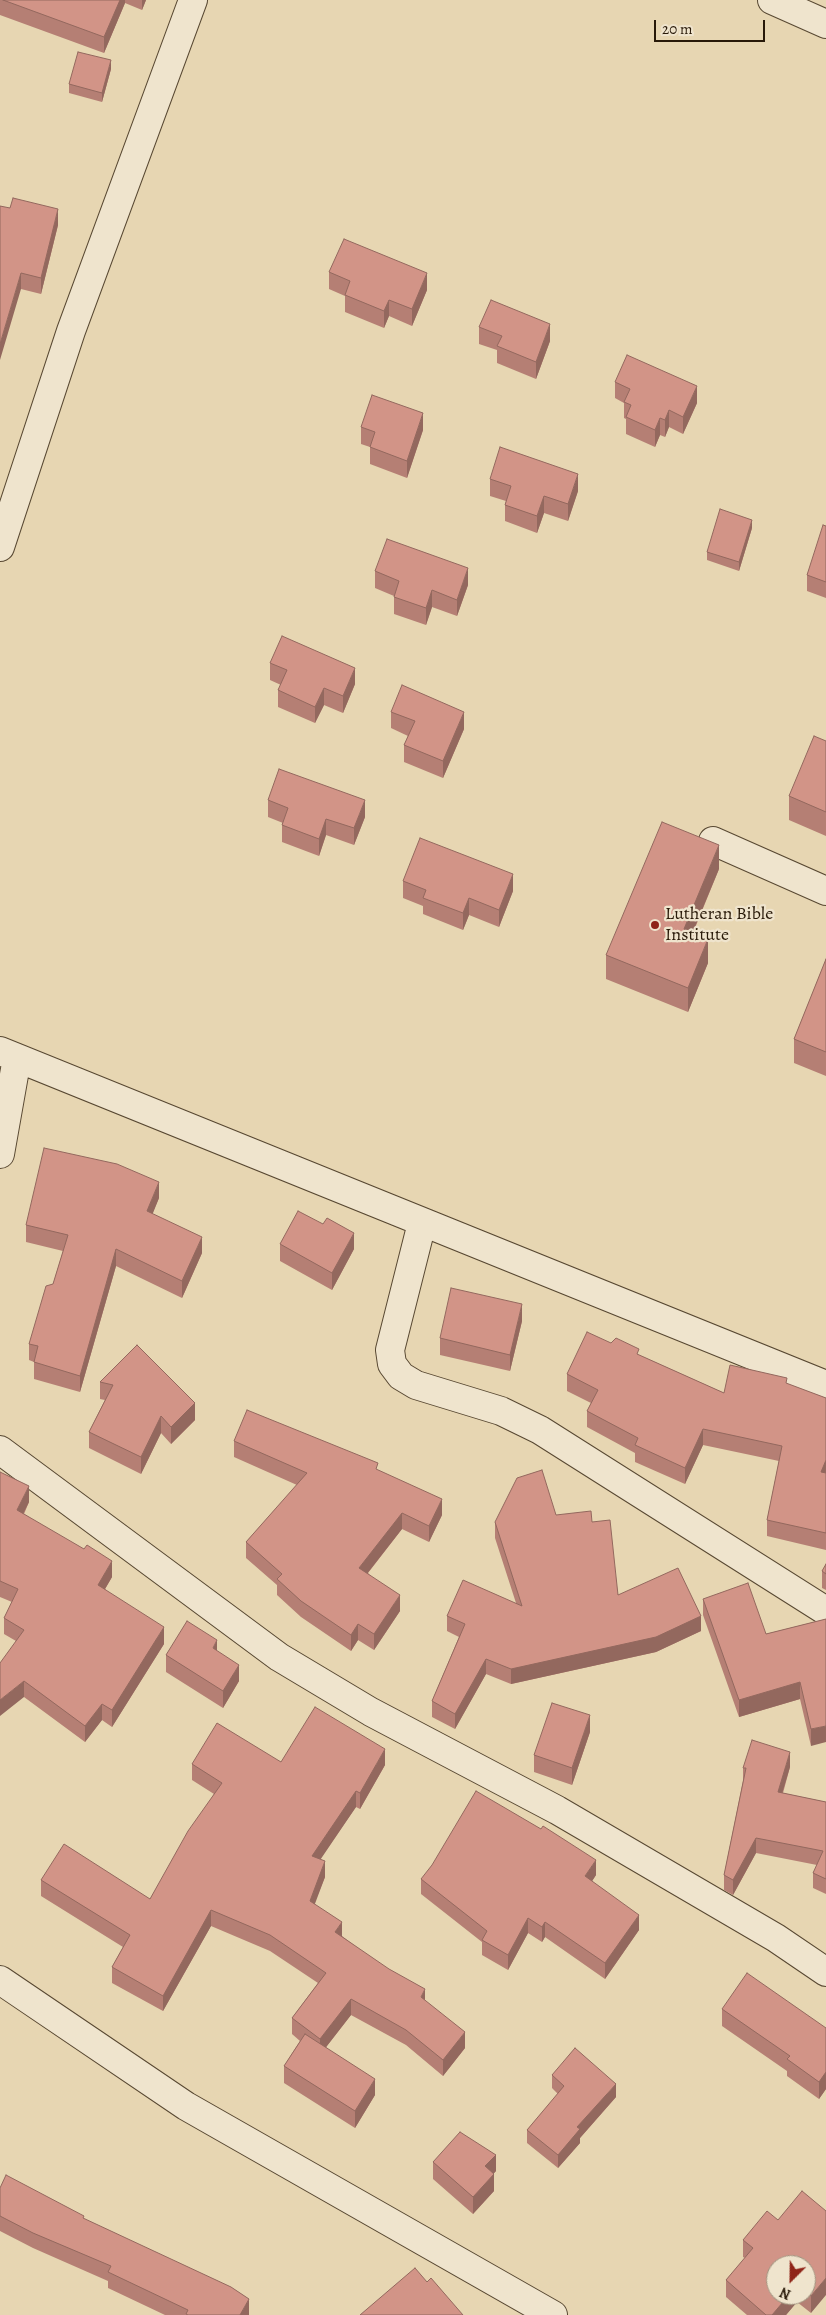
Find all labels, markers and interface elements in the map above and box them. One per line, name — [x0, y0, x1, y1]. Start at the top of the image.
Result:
scale bar — [656, 10, 767, 42]
text: 20 m — [662, 19, 693, 39]
place label: Lutheran Bible Institute — [665, 904, 773, 946]
marker: Lutheran Bible Institute — [649, 919, 661, 931]
north arrow — [766, 2255, 816, 2305]
text: N — [777, 2283, 794, 2304]

